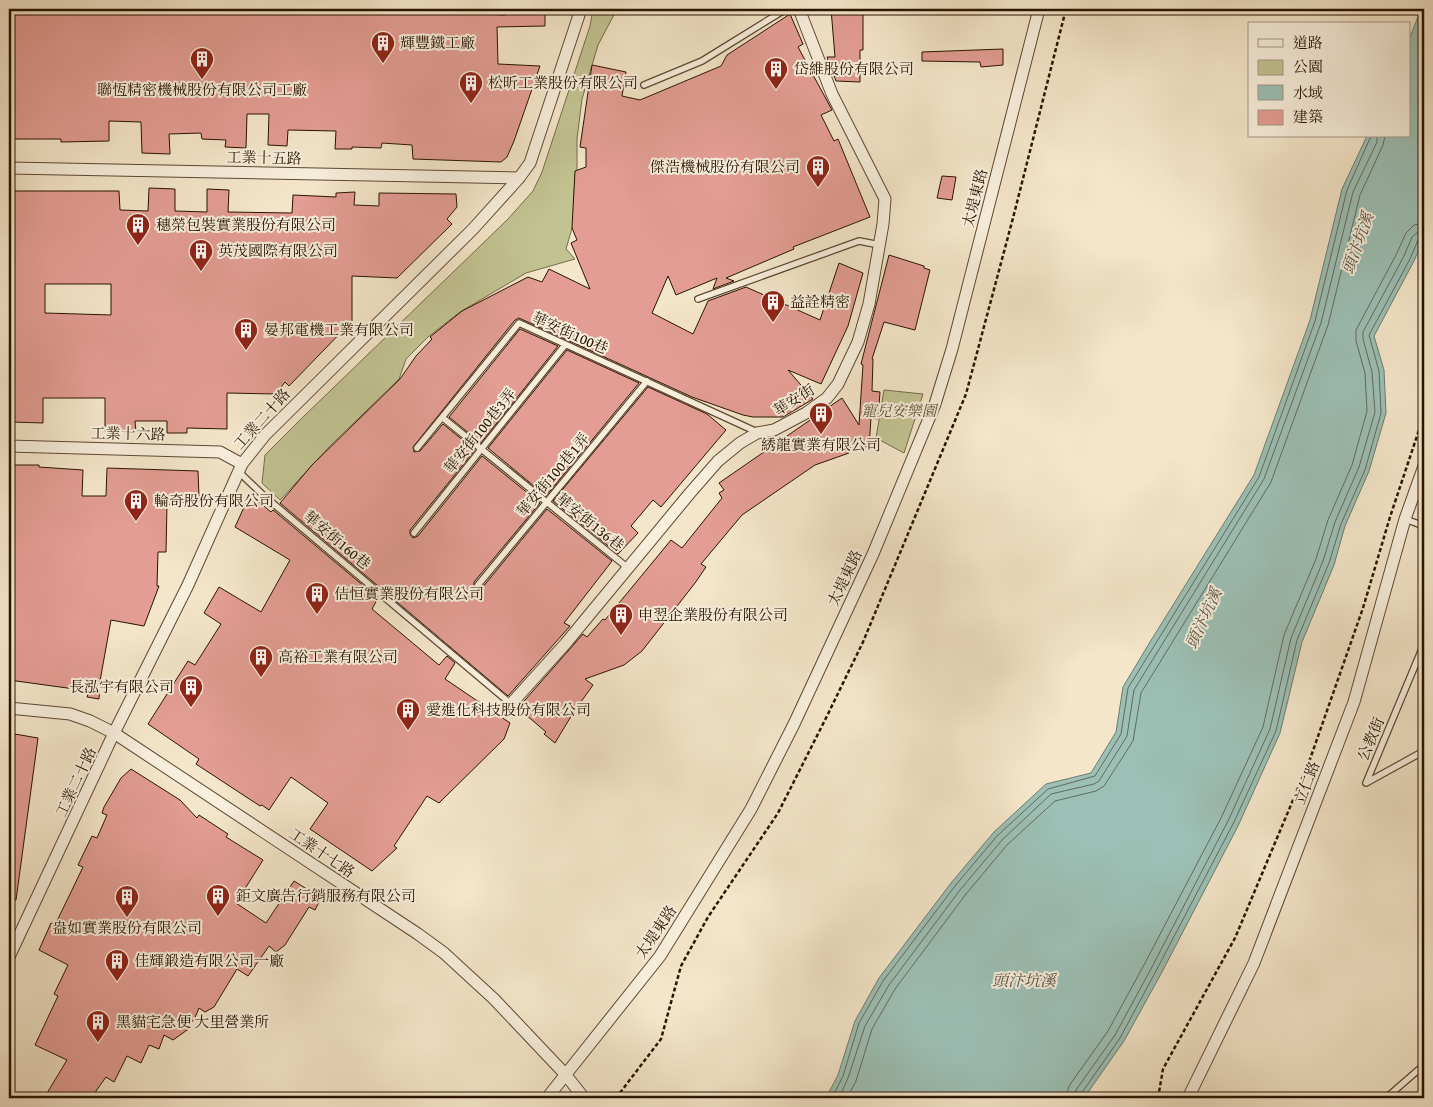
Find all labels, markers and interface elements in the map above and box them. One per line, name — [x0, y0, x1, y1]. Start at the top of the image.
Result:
legend — [1248, 22, 1410, 138]
building icon: 輝豐鐵工廠 — [370, 30, 396, 64]
place label: 輝豐鐵工廠 — [400, 32, 475, 53]
text: 道路 — [1293, 32, 1323, 53]
building icon: 聯恆精密機械股份有限公司工廠 — [189, 46, 215, 80]
building icon: 岱維股份有限公司 — [763, 56, 789, 90]
text: 公園 — [1293, 56, 1323, 77]
place label: 岱維股份有限公司 — [794, 58, 914, 79]
building icon: 松昕工業股份有限公司 — [458, 70, 484, 104]
place label: 松昕工業股份有限公司 — [488, 72, 638, 93]
place label: 聯恆精密機械股份有限公司工廠 — [97, 79, 307, 100]
text: 水域 — [1293, 82, 1323, 103]
text: 建築 — [1293, 106, 1323, 127]
street label: 工業十五路 — [226, 146, 302, 169]
building icon: 傑浩機械股份有限公司 — [805, 154, 831, 188]
place label: 傑浩機械股份有限公司 — [650, 156, 800, 177]
street label: 太堤東路 — [957, 166, 992, 230]
water label: 頭汴坑溪 — [1335, 207, 1380, 277]
building icon: 穗榮包裝實業股份有限公司 — [125, 212, 151, 246]
place label: 穗榮包裝實業股份有限公司 — [156, 214, 336, 235]
building icon: 英茂國際有限公司 — [188, 238, 214, 272]
place label: 英茂國際有限公司 — [218, 240, 338, 261]
building icon: 益詮精密 — [760, 289, 786, 323]
place label: 益詮精密 — [790, 291, 850, 312]
street label: 華安街100巷 — [529, 306, 612, 359]
building icon: 晏邦電機工業有限公司 — [233, 317, 259, 351]
place label: 晏邦電機工業有限公司 — [264, 319, 414, 340]
street label: 華安街 — [769, 379, 818, 420]
street label: 工業二十路 — [229, 384, 295, 454]
street label: 華安街100巷3弄 — [439, 384, 520, 478]
park label: 寵兒安樂園 — [861, 400, 938, 421]
building icon: 綉龍實業有限公司 — [808, 401, 834, 435]
street label: 工業十六路 — [90, 422, 166, 445]
street label: 華安街100巷1弄 — [511, 428, 594, 521]
place label: 綉龍實業有限公司 — [761, 434, 881, 455]
building icon: 輪奇股份有限公司 — [123, 488, 149, 522]
street label: 華安街136巷 — [552, 488, 629, 555]
place label: 輪奇股份有限公司 — [154, 490, 274, 511]
street label: 華安街160巷 — [299, 505, 375, 574]
street label: 太堤東路 — [822, 546, 867, 609]
building icon: 佶恒實業股份有限公司 — [304, 581, 330, 615]
water label: 頭汴坑溪 — [1179, 582, 1228, 652]
place label: 佶恒實業股份有限公司 — [334, 583, 484, 604]
building icon: 申翌企業股份有限公司 — [608, 602, 634, 636]
place label: 申翌企業股份有限公司 — [638, 604, 788, 625]
building icon: 高裕工業有限公司 — [248, 644, 274, 678]
place label: 高裕工業有限公司 — [278, 646, 398, 667]
building icon: 長泓宇有限公司 — [178, 674, 204, 708]
place label: 長泓宇有限公司 — [69, 676, 174, 697]
building icon: 愛進化科技股份有限公司 — [395, 697, 421, 731]
place label: 愛進化科技股份有限公司 — [426, 699, 591, 720]
street label: 公教街 — [1352, 714, 1389, 764]
street label: 工業二十路 — [50, 743, 101, 820]
street label: 立仁路 — [1289, 758, 1324, 808]
street label: 工業十七路 — [285, 823, 359, 882]
building icon: 鉅文廣告行銷服務有限公司 — [205, 883, 231, 917]
building icon: 盎如實業股份有限公司 — [114, 884, 140, 918]
place label: 鉅文廣告行銷服務有限公司 — [236, 885, 416, 906]
street label: 太堤東路 — [630, 901, 681, 962]
place label: 盎如實業股份有限公司 — [52, 917, 202, 938]
building icon: 佳輝鍛造有限公司一廠 — [104, 948, 130, 982]
place label: 佳輝鍛造有限公司一廠 — [134, 950, 284, 971]
water label: 頭汴坑溪 — [992, 968, 1058, 992]
building icon: 黑貓宅急便 大里營業所 — [85, 1009, 111, 1043]
place label: 黑貓宅急便 大里營業所 — [116, 1011, 269, 1032]

